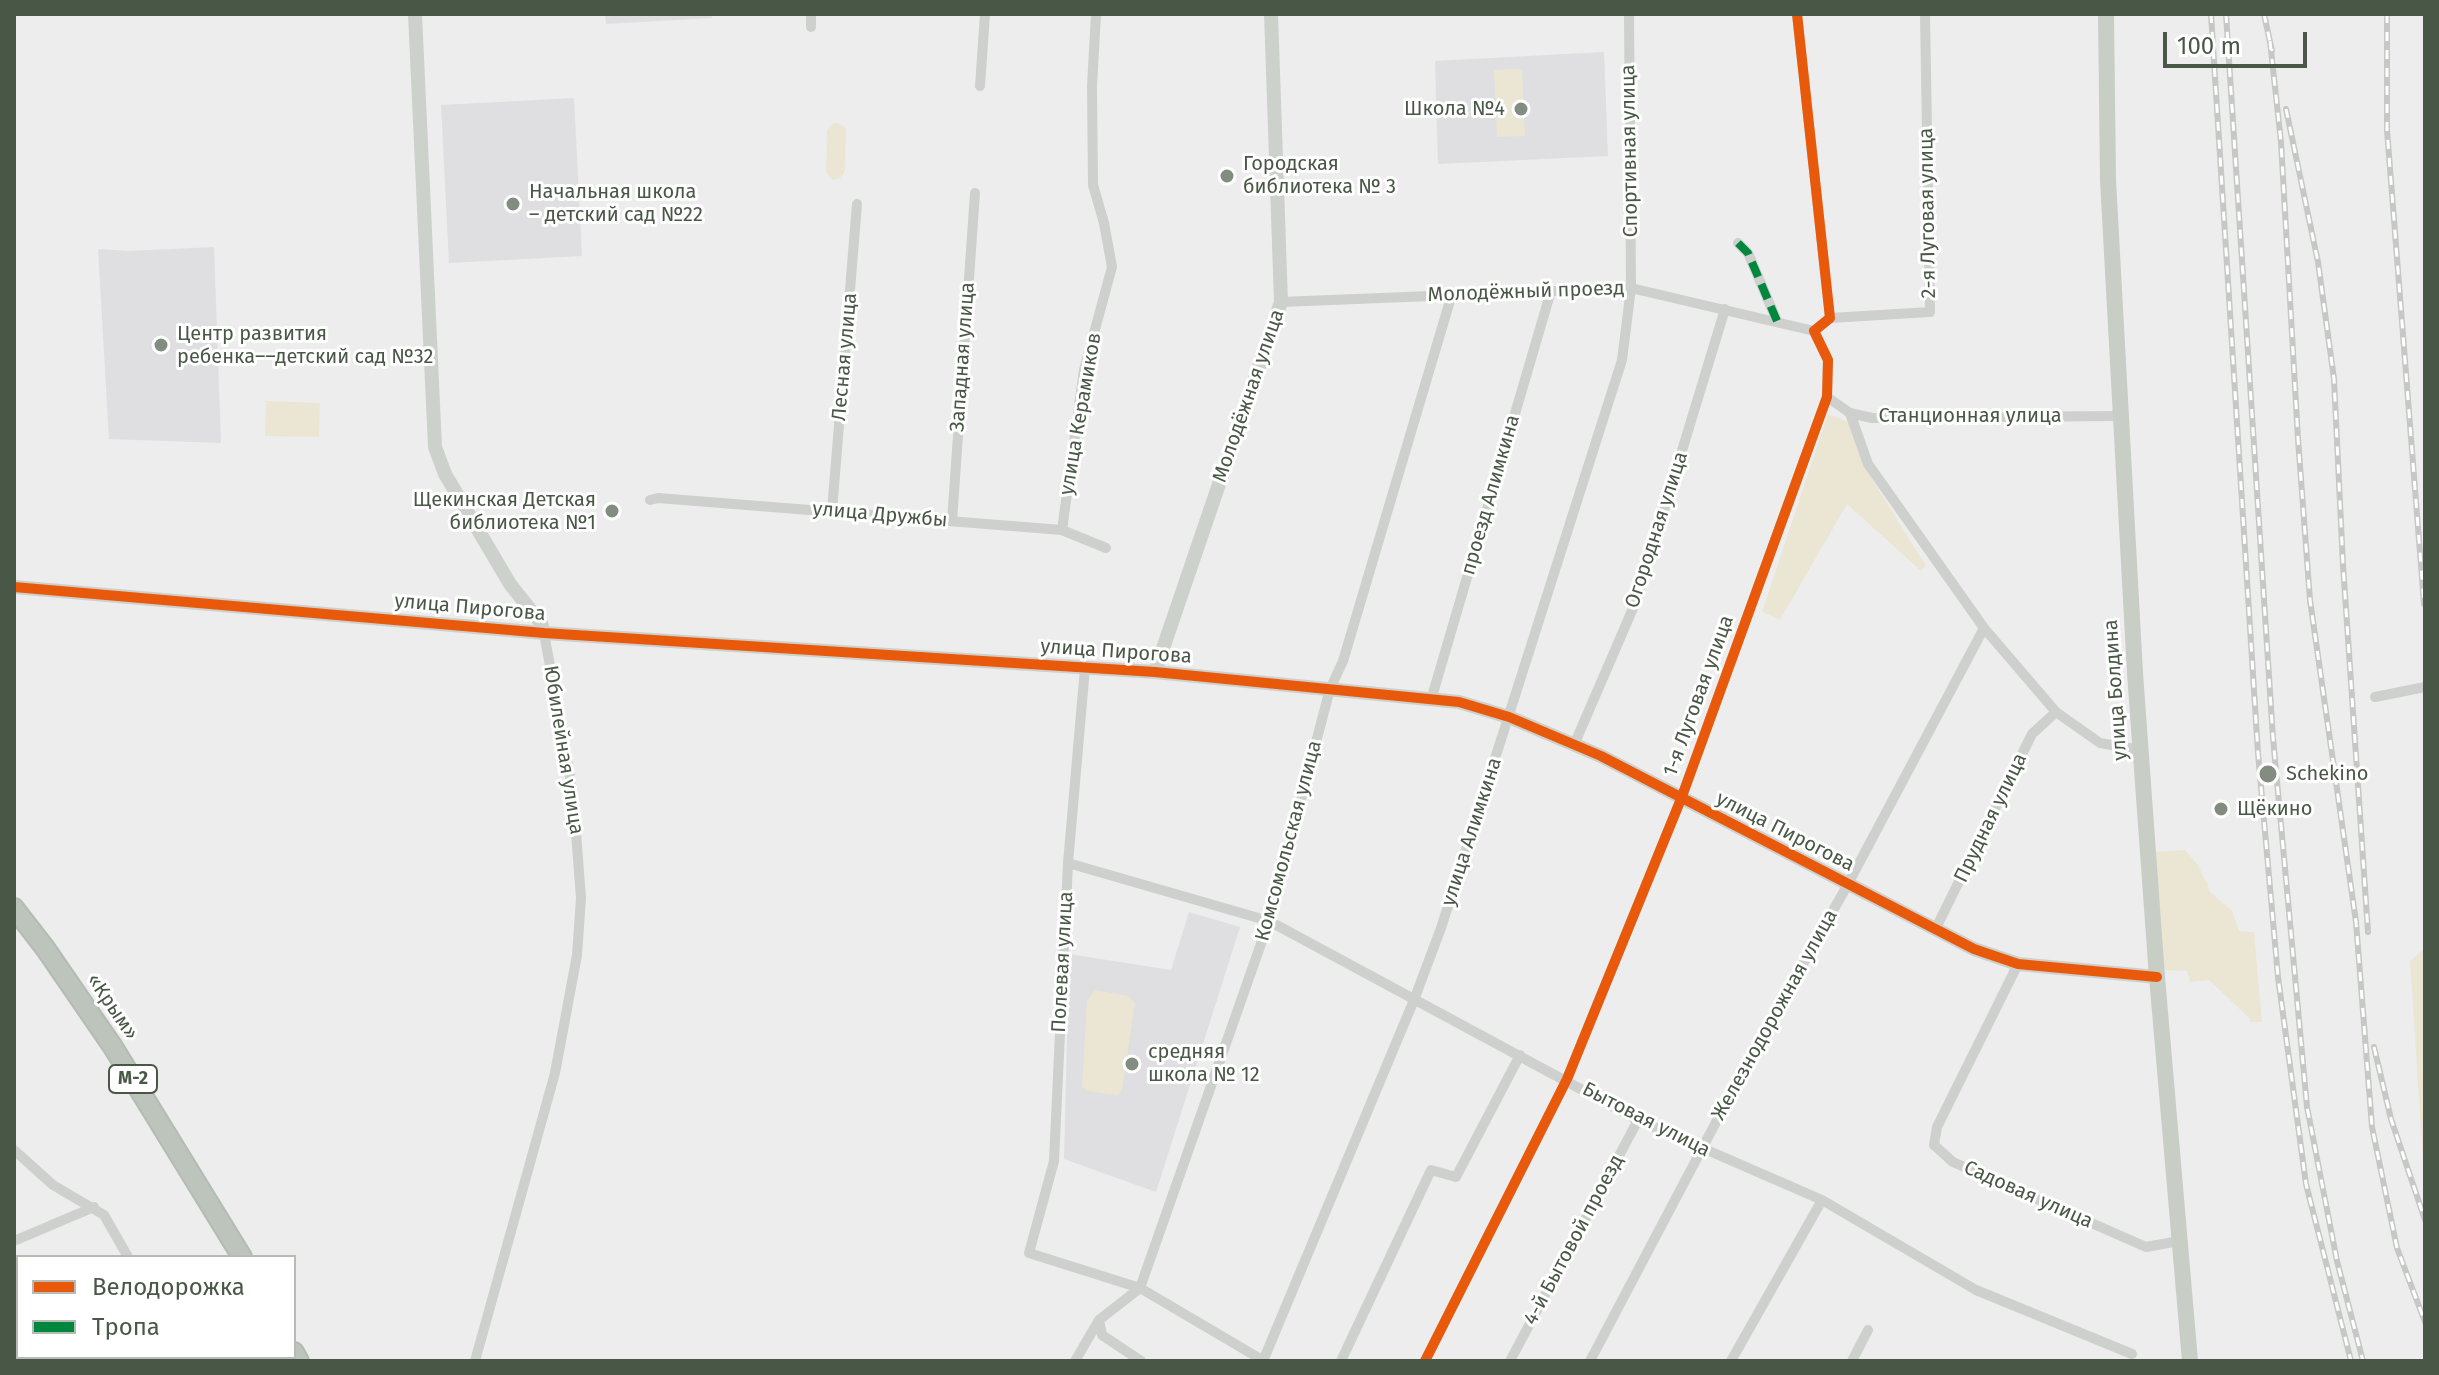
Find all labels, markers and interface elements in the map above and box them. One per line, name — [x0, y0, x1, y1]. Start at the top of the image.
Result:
scale bar — [2167, 16, 2311, 66]
text: 100 m — [2177, 32, 2241, 60]
street label: Спортивная улица — [1616, 64, 1644, 238]
place label: Школа №4 — [1404, 97, 1505, 121]
marker: Школа №4 — [1512, 100, 1530, 118]
street label: 2-я Луговая улица — [1915, 127, 1941, 299]
place label: Городская библиотека № 3 — [1243, 152, 1396, 199]
marker: Городская библиотека № 3 — [1218, 167, 1236, 185]
place label: Начальная школа – детский сад №22 — [529, 180, 703, 227]
marker: Начальная школа – детский сад №22 — [504, 195, 522, 213]
street label: Молодёжный проезд — [1427, 277, 1625, 307]
street label: Западная улица — [946, 281, 980, 433]
street label: Лесная улица — [827, 292, 863, 422]
street label: Молодёжная улица — [1208, 307, 1290, 485]
place label: Центр развития ребенка––детский сад №32 — [177, 322, 433, 369]
street label: улица Керамиков — [1055, 331, 1107, 497]
marker: Центр развития ребенка––детский сад №32 — [152, 336, 170, 354]
street label: Станционная улица — [1878, 404, 2062, 428]
street label: проезд Алимкина — [1457, 412, 1525, 578]
street label: Огородная улица — [1620, 449, 1694, 611]
place label: Щекинская Детская библиотека №1 — [413, 488, 596, 535]
street label: улица Дружбы — [811, 497, 949, 533]
marker: Щекинская Детская библиотека №1 — [603, 502, 621, 520]
street label: улица Пирогова — [393, 589, 547, 627]
street label: 1-я Луговая улица — [1659, 612, 1739, 780]
street label: улица Болдина — [2099, 619, 2133, 761]
street label: улица Пирогова — [1039, 635, 1193, 669]
street label: Юбилейная улица — [538, 664, 588, 836]
street label: Комсомольская улица — [1251, 738, 1327, 944]
street label: Прудная улица — [1949, 749, 2033, 887]
street label: улица Алимкина — [1437, 755, 1507, 909]
place label: Schekino — [2286, 762, 2368, 786]
marker: Schekino — [2257, 763, 2279, 785]
street label: улица Пирогова — [1712, 787, 1858, 877]
place label: Щёкино — [2237, 797, 2312, 821]
marker: Щёкино — [2212, 800, 2230, 818]
street label: Полевая улица — [1047, 891, 1079, 1033]
street label: Железнодорожная улица — [1707, 905, 1843, 1125]
street label: «Крым» — [81, 969, 143, 1045]
place label: средняя школа № 12 — [1148, 1040, 1260, 1087]
marker: средняя школа № 12 — [1123, 1055, 1141, 1073]
road number: М-2 — [109, 1065, 157, 1093]
street label: Бытовая улица — [1578, 1077, 1714, 1163]
street label: 4-й Бытовой проезд — [1519, 1151, 1629, 1329]
street label: Садовая улица — [1960, 1156, 2096, 1234]
legend — [16, 1255, 296, 1359]
text: Велодорожка — [92, 1273, 245, 1301]
text: Тропа — [92, 1313, 160, 1341]

